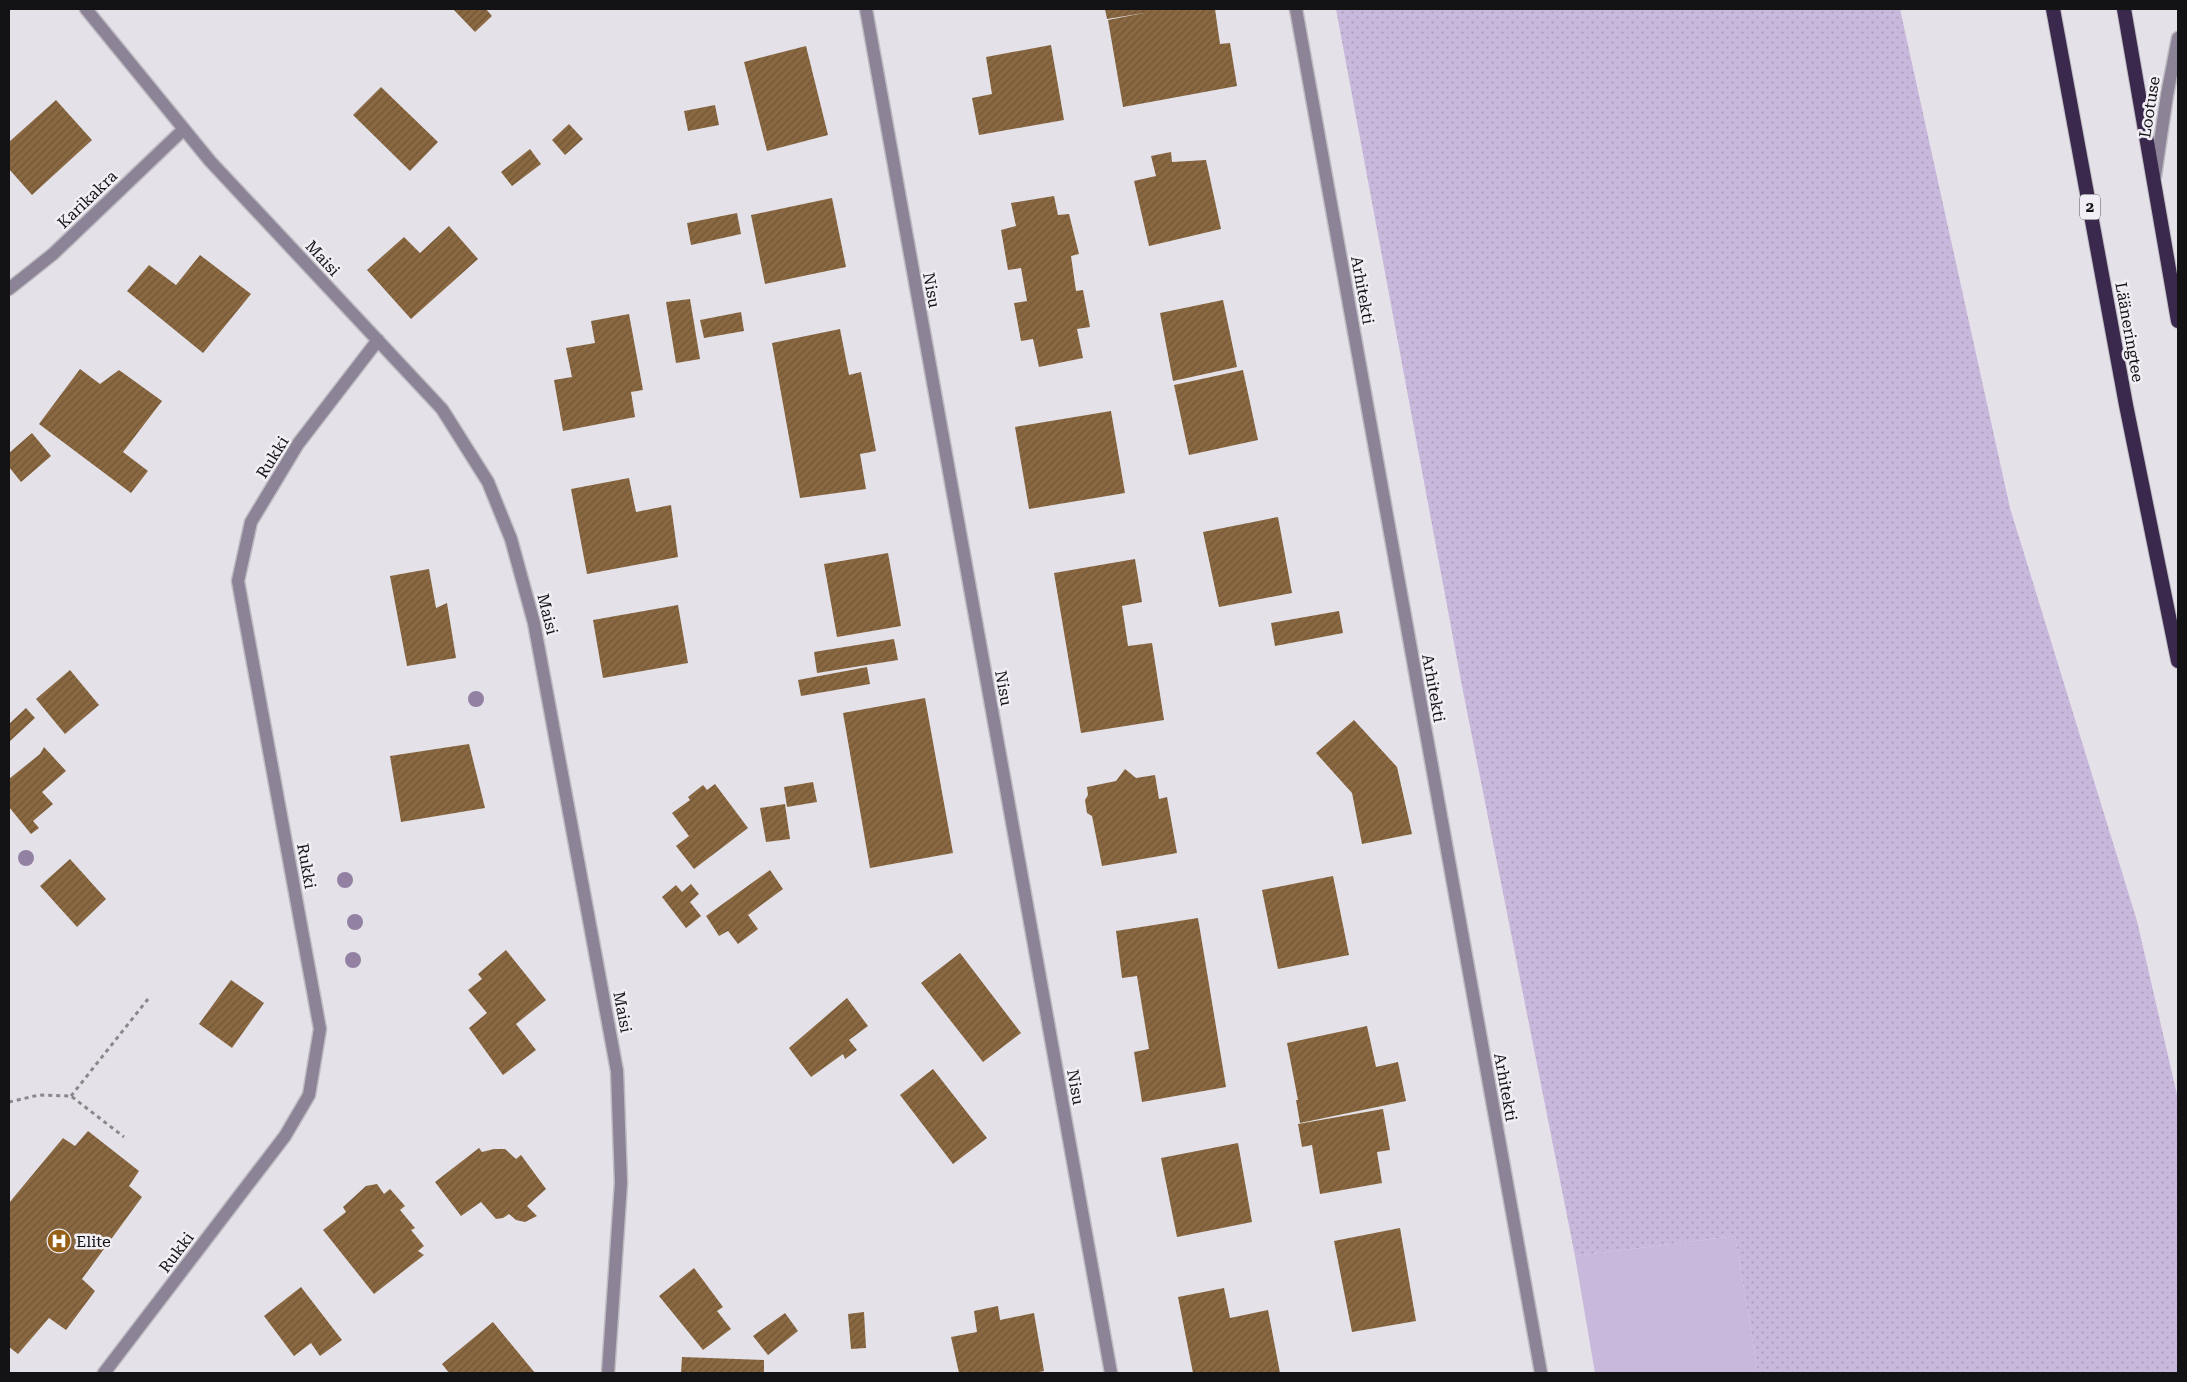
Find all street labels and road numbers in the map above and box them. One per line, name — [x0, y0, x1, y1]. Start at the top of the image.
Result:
street label: Lootuse — [2135, 75, 2164, 139]
street label: Karikakra — [54, 166, 121, 232]
road number: 2 — [2080, 194, 2100, 220]
street label: Maisi — [301, 237, 344, 280]
street label: Arhitekti — [1347, 255, 1378, 326]
street label: Nisu — [919, 271, 944, 309]
street label: Lääneringtee — [2111, 281, 2148, 384]
street label: Rukki — [252, 433, 293, 482]
street label: Maisi — [533, 592, 562, 637]
street label: Arhitekti — [1418, 653, 1449, 724]
street label: Nisu — [991, 669, 1016, 707]
street label: Rukki — [293, 842, 320, 890]
street label: Maisi — [609, 990, 636, 1034]
street label: Arhitekti — [1490, 1052, 1521, 1123]
street label: Nisu — [1063, 1068, 1088, 1106]
street label: Rukki — [155, 1228, 198, 1276]

